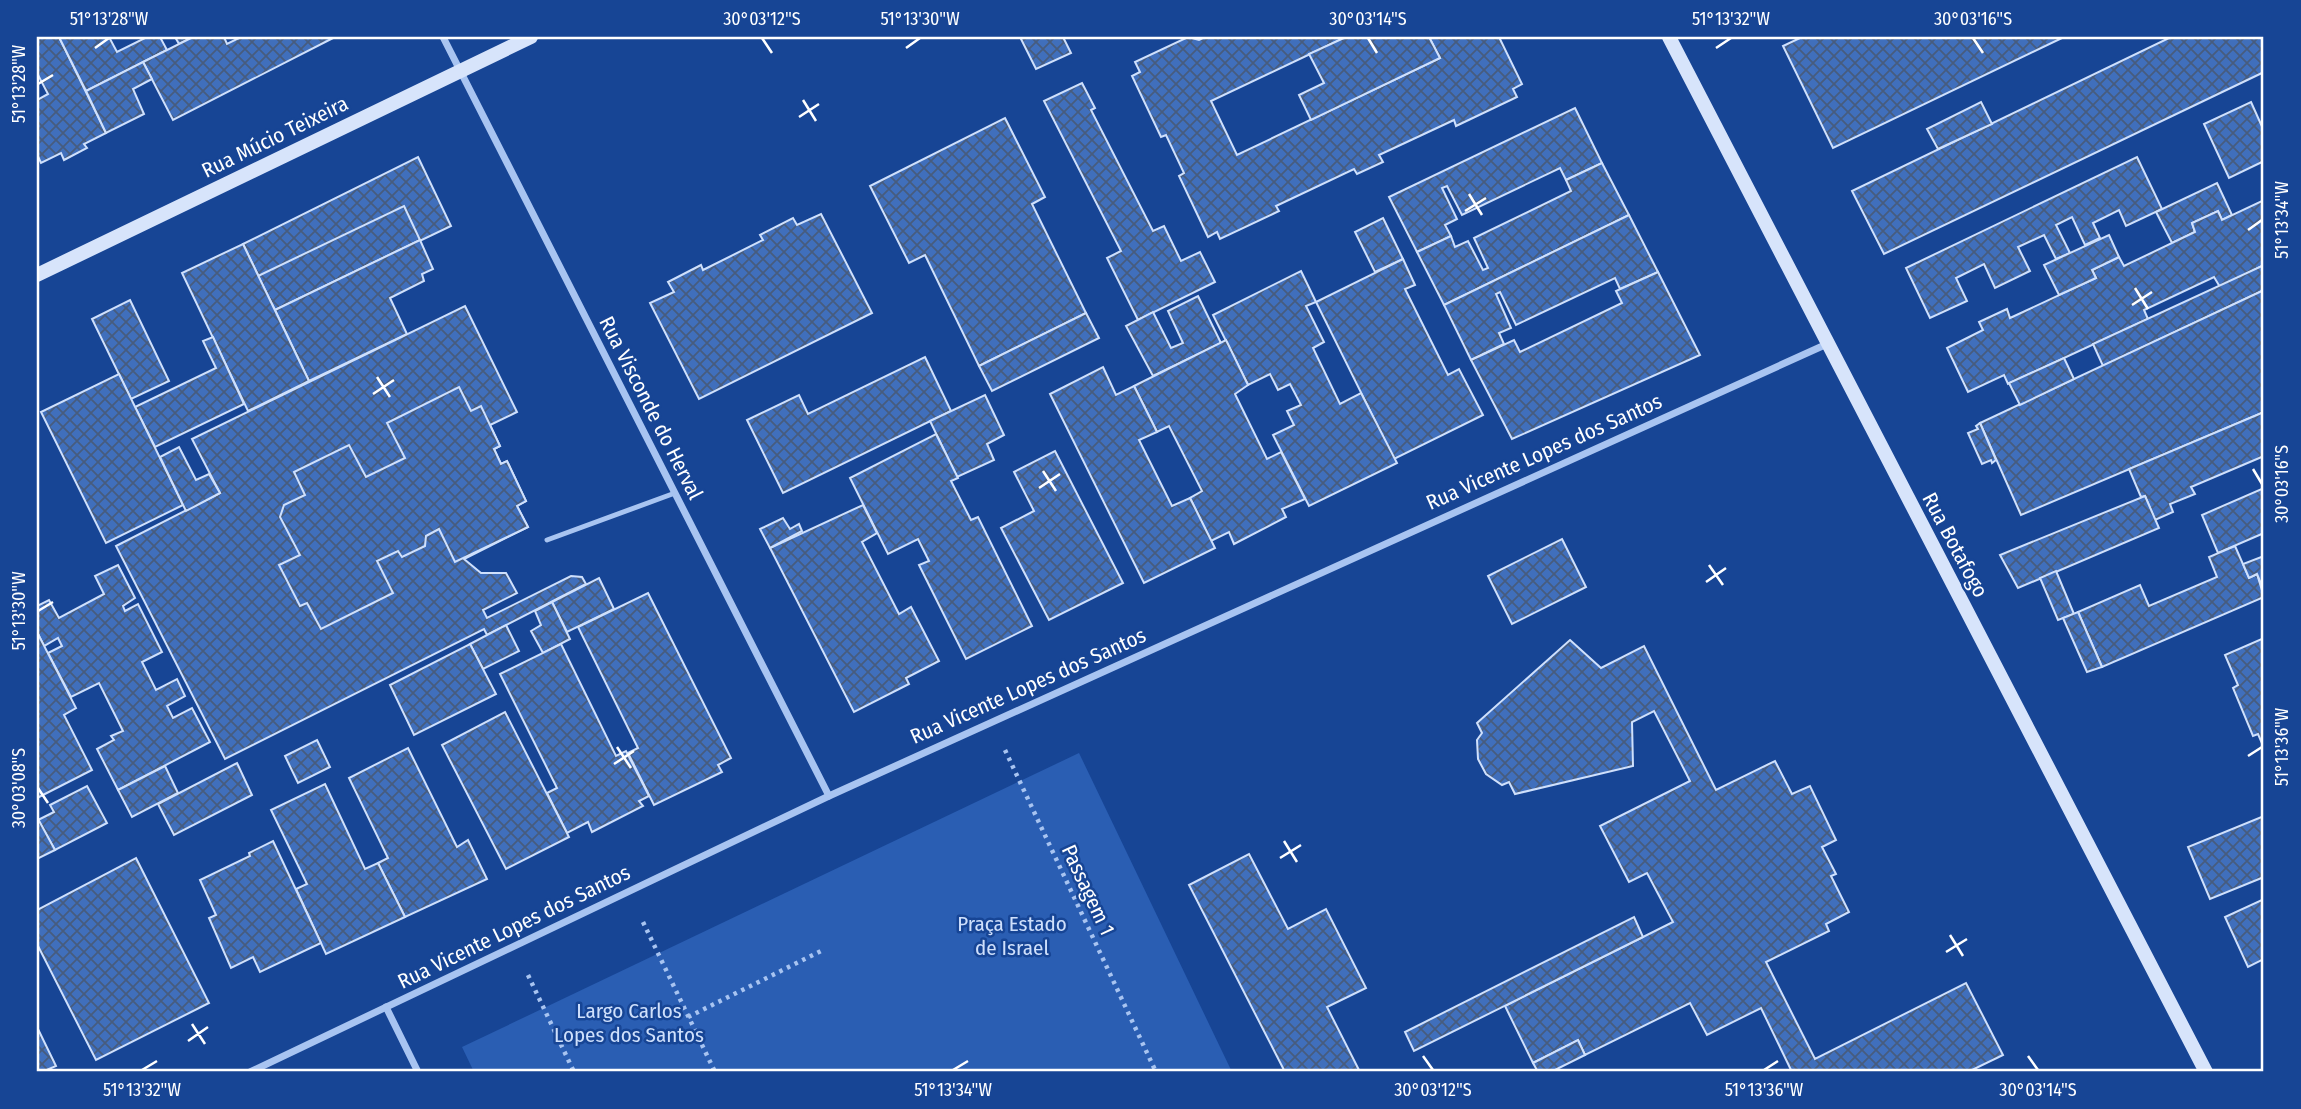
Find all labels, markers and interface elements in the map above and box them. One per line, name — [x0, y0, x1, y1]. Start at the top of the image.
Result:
text: 51°13'28"W — [70, 8, 149, 30]
text: 30°03'12"S — [723, 8, 801, 30]
text: 51°13'30"W — [880, 8, 960, 30]
text: 30°03'14"S — [1329, 8, 1407, 30]
text: 51°13'32"W — [1692, 8, 1770, 30]
text: 30°03'16"S — [1934, 8, 2012, 30]
text: 51°13'28"W — [8, 44, 30, 123]
street label: Rua Múcio Teixeira — [198, 90, 352, 184]
text: 51°13'34"W — [2271, 181, 2293, 259]
street label: Rua Visconde do Herval — [594, 312, 709, 504]
street label: Rua Vicente Lopes dos Santos — [1422, 388, 1666, 516]
text: 30°03'16"S — [2271, 445, 2293, 523]
street label: Rua Botafogo — [1917, 488, 1993, 602]
text: 51°13'30"W — [8, 571, 30, 651]
street label: Rua Vicente Lopes dos Santos — [906, 622, 1150, 750]
text: 51°13'36"W — [2271, 707, 2293, 786]
text: 30°03'08"S — [8, 748, 30, 828]
street label: Passagem 1 — [1056, 841, 1120, 939]
street label: Rua Vicente Lopes dos Santos — [394, 859, 635, 995]
park label: Praça Estado de Israel — [957, 911, 1067, 961]
park label: Largo Carlos Lopes dos Santos — [554, 998, 704, 1048]
text: 51°13'32"W — [103, 1079, 181, 1101]
text: 51°13'34"W — [914, 1079, 992, 1101]
text: 30°03'12"S — [1394, 1079, 1472, 1101]
text: 51°13'36"W — [1725, 1079, 1804, 1101]
text: 30°03'14"S — [1999, 1079, 2077, 1101]

